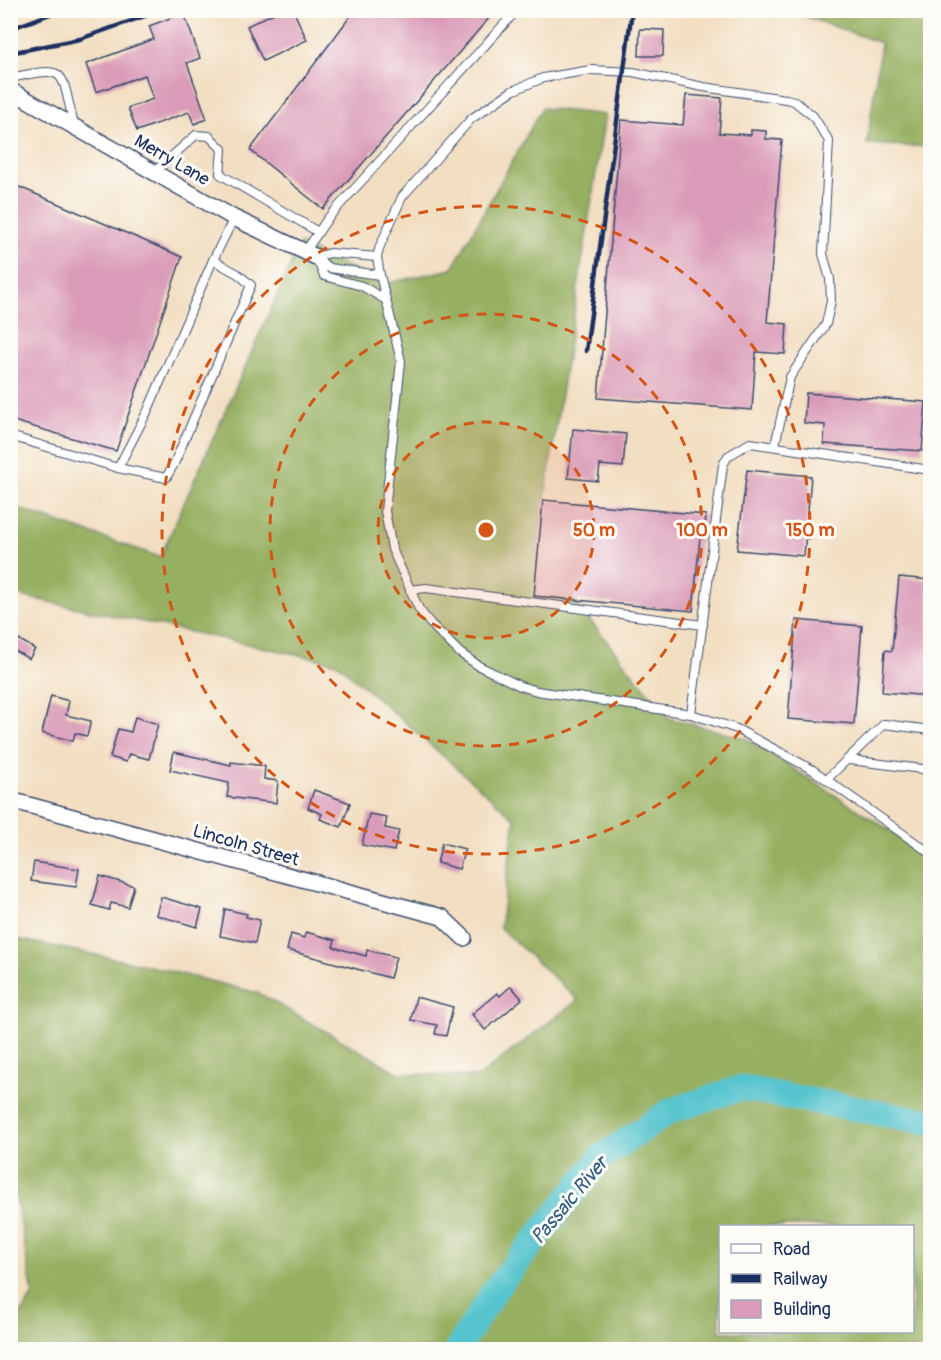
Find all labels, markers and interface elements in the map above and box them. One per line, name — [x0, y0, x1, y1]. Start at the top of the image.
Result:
street label: Merry Lane — [130, 130, 214, 191]
text: 50 m — [573, 519, 615, 542]
text: 100 m — [676, 519, 728, 542]
text: 150 m — [786, 519, 835, 542]
centre of rings — [476, 520, 496, 540]
street label: Lincoln Street — [190, 819, 302, 872]
water label: Passaic River — [526, 1149, 615, 1249]
legend — [719, 1225, 914, 1333]
text: Road — [773, 1238, 810, 1261]
text: Railway — [773, 1268, 828, 1291]
text: Building — [773, 1298, 831, 1321]

